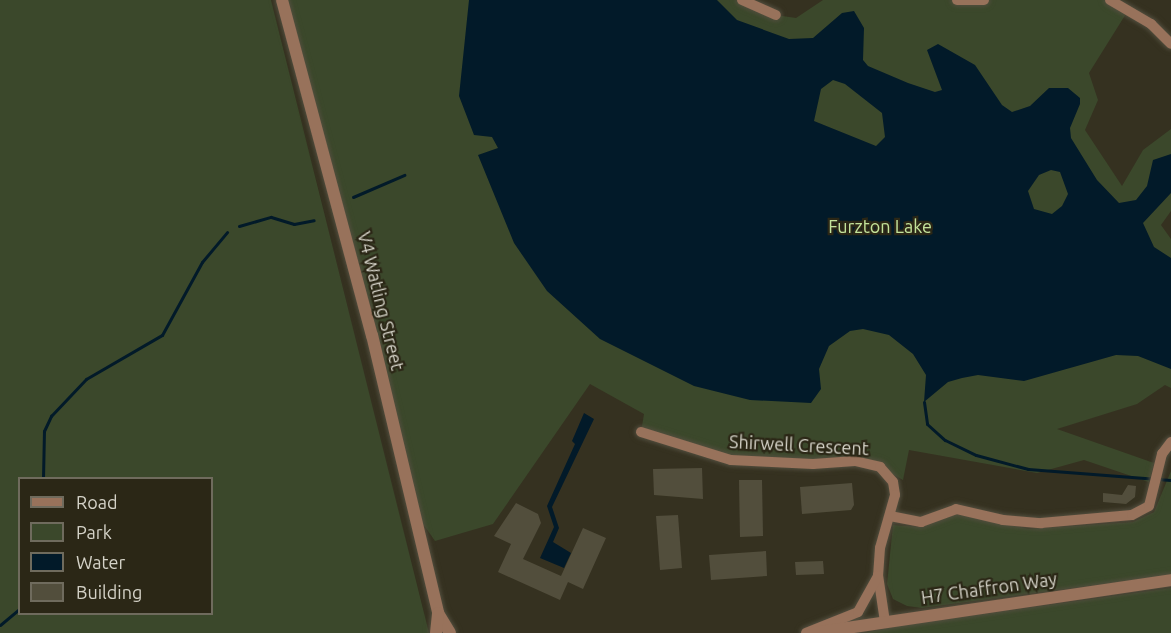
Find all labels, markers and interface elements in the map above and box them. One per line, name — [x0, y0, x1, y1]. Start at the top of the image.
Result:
park label: Furzton Lake — [828, 215, 932, 237]
street label: V4 Watling Street — [353, 229, 409, 373]
street label: Shirwell Crescent — [729, 431, 869, 459]
legend — [18, 477, 213, 615]
text: Road — [76, 492, 118, 512]
text: Park — [76, 522, 112, 542]
text: Water — [76, 552, 125, 572]
street label: H7 Chaffron Way — [920, 568, 1058, 608]
text: Building — [76, 582, 142, 602]

